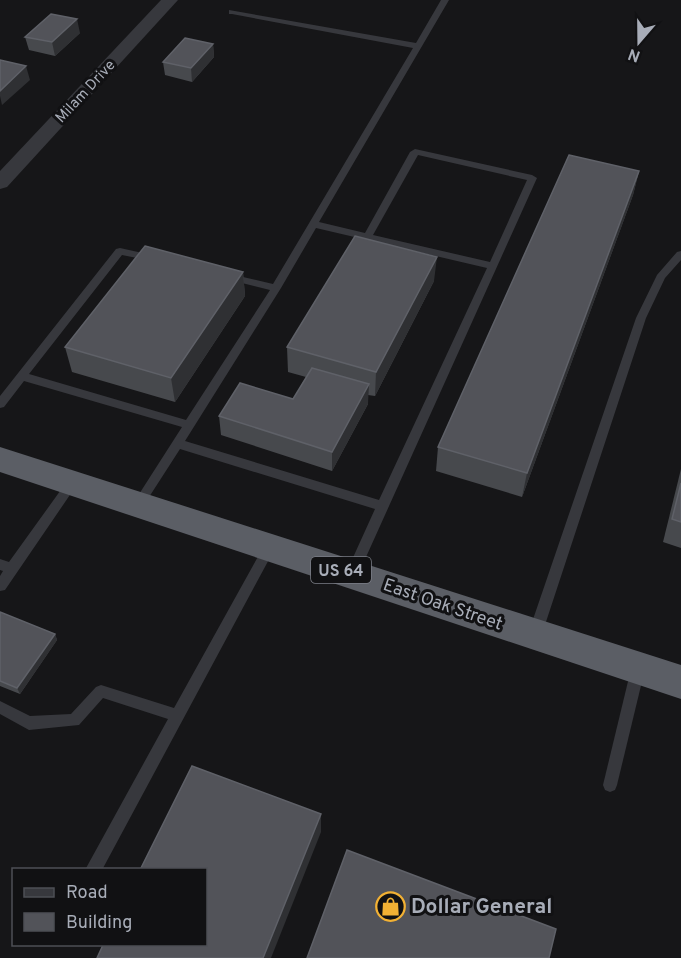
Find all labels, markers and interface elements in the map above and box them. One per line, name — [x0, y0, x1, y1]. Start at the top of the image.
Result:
north arrow — [609, 12, 669, 72]
text: N — [626, 43, 643, 66]
street label: Milam Drive — [52, 56, 120, 128]
road number: US 64 — [311, 557, 371, 583]
street label: East Oak Street — [380, 574, 505, 637]
legend — [12, 868, 207, 946]
text: Road — [66, 882, 108, 905]
shop icon: Dollar General — [374, 890, 406, 922]
place label: Dollar General — [411, 894, 552, 921]
text: Building — [66, 912, 132, 935]

